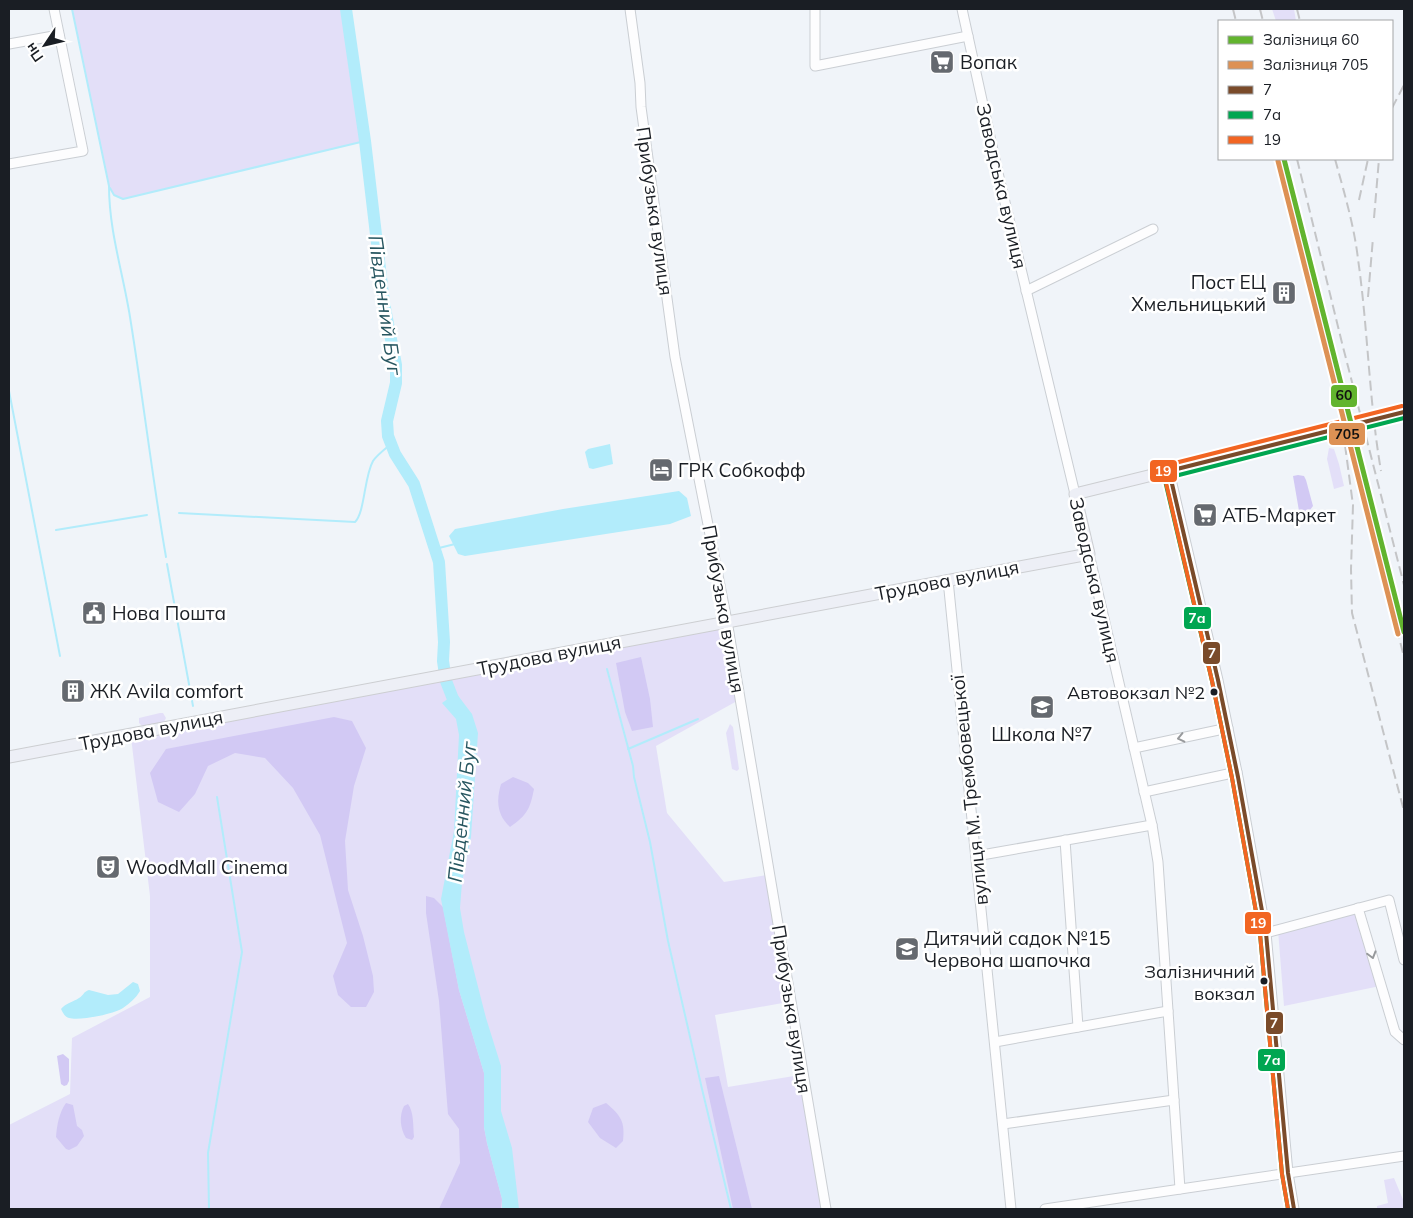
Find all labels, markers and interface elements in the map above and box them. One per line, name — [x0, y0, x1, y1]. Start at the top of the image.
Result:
north arrow — [20, 20, 70, 70]
legend — [1218, 20, 1393, 160]
text: Залізниця 60 — [1263, 30, 1359, 49]
text: Пн — [21, 39, 47, 66]
supermarket icon: Вопак — [929, 49, 955, 75]
place label: Вопак — [960, 50, 1018, 74]
text: Залізниця 705 — [1263, 55, 1368, 74]
text: 7 — [1263, 80, 1272, 99]
street label: Заводська вулиця — [971, 101, 1033, 271]
text: 7а — [1263, 105, 1281, 124]
street label: Прибузька вулиця — [631, 125, 679, 297]
text: 19 — [1263, 130, 1281, 149]
water label: Південний Буг — [363, 233, 408, 378]
place label: Пост ЕЦ Хмельницький — [1131, 270, 1266, 316]
building icon: Пост ЕЦ Хмельницький — [1271, 280, 1297, 306]
line badge: 60 — [1330, 384, 1358, 408]
text: 60 — [1336, 386, 1352, 404]
line badge: 705 — [1328, 422, 1366, 446]
text: 705 — [1334, 425, 1360, 443]
hotel icon: ГРК Собкофф — [648, 457, 674, 483]
place label: ГРК Собкофф — [678, 458, 806, 482]
line badge: 19 — [1149, 459, 1178, 483]
text: 19 — [1155, 462, 1171, 480]
street label: Заводська вулиця — [1064, 495, 1126, 665]
supermarket icon: АТБ-Маркет — [1192, 502, 1218, 528]
place label: АТБ-Маркет — [1222, 503, 1336, 527]
street label: Прибузька вулиця — [697, 523, 751, 695]
street label: Трудова вулиця — [873, 554, 1021, 606]
public building icon: Нова Пошта — [81, 600, 107, 626]
place label: Нова Пошта — [112, 601, 226, 625]
line badge: 7а — [1183, 606, 1212, 630]
text: 7а — [1188, 609, 1206, 627]
street label: Трудова вулиця — [475, 629, 623, 681]
line badge: 7 — [1202, 641, 1221, 665]
text: 7 — [1208, 644, 1216, 662]
street label: вулиця М. Трембовецької — [945, 673, 993, 906]
building icon: ЖК Avila comfort — [60, 678, 86, 704]
place label: ЖК Avila comfort — [90, 679, 243, 703]
place label: Автовокзал №2 — [1067, 681, 1205, 704]
marker: Автовокзал №2 — [1209, 687, 1219, 697]
school or university icon: Школа №7 — [1029, 694, 1055, 720]
street label: Трудова вулиця — [77, 704, 225, 756]
place label: Школа №7 — [991, 722, 1093, 746]
one-way arrow — [1177, 732, 1186, 743]
water label: Південний Буг — [442, 739, 481, 883]
theatre icon: WoodMall Cinema — [95, 854, 121, 880]
place label: WoodMall Cinema — [126, 855, 288, 879]
line badge: 19 — [1244, 911, 1272, 935]
text: 19 — [1250, 914, 1266, 932]
street label: Прибузька вулиця — [767, 923, 817, 1095]
place label: Дитячий садок №15 Червона шапочка — [924, 926, 1110, 972]
school or university icon: Дитячий садок №15 Червона шапочка — [894, 936, 920, 962]
one-way arrow — [1366, 950, 1377, 959]
place label: Залізничний вокзал — [1144, 960, 1255, 1005]
marker: Залізничний вокзал — [1259, 976, 1269, 986]
line badge: 7 — [1265, 1011, 1284, 1035]
text: 7 — [1270, 1014, 1278, 1032]
line badge: 7а — [1257, 1048, 1286, 1072]
text: 7а — [1263, 1051, 1281, 1069]

